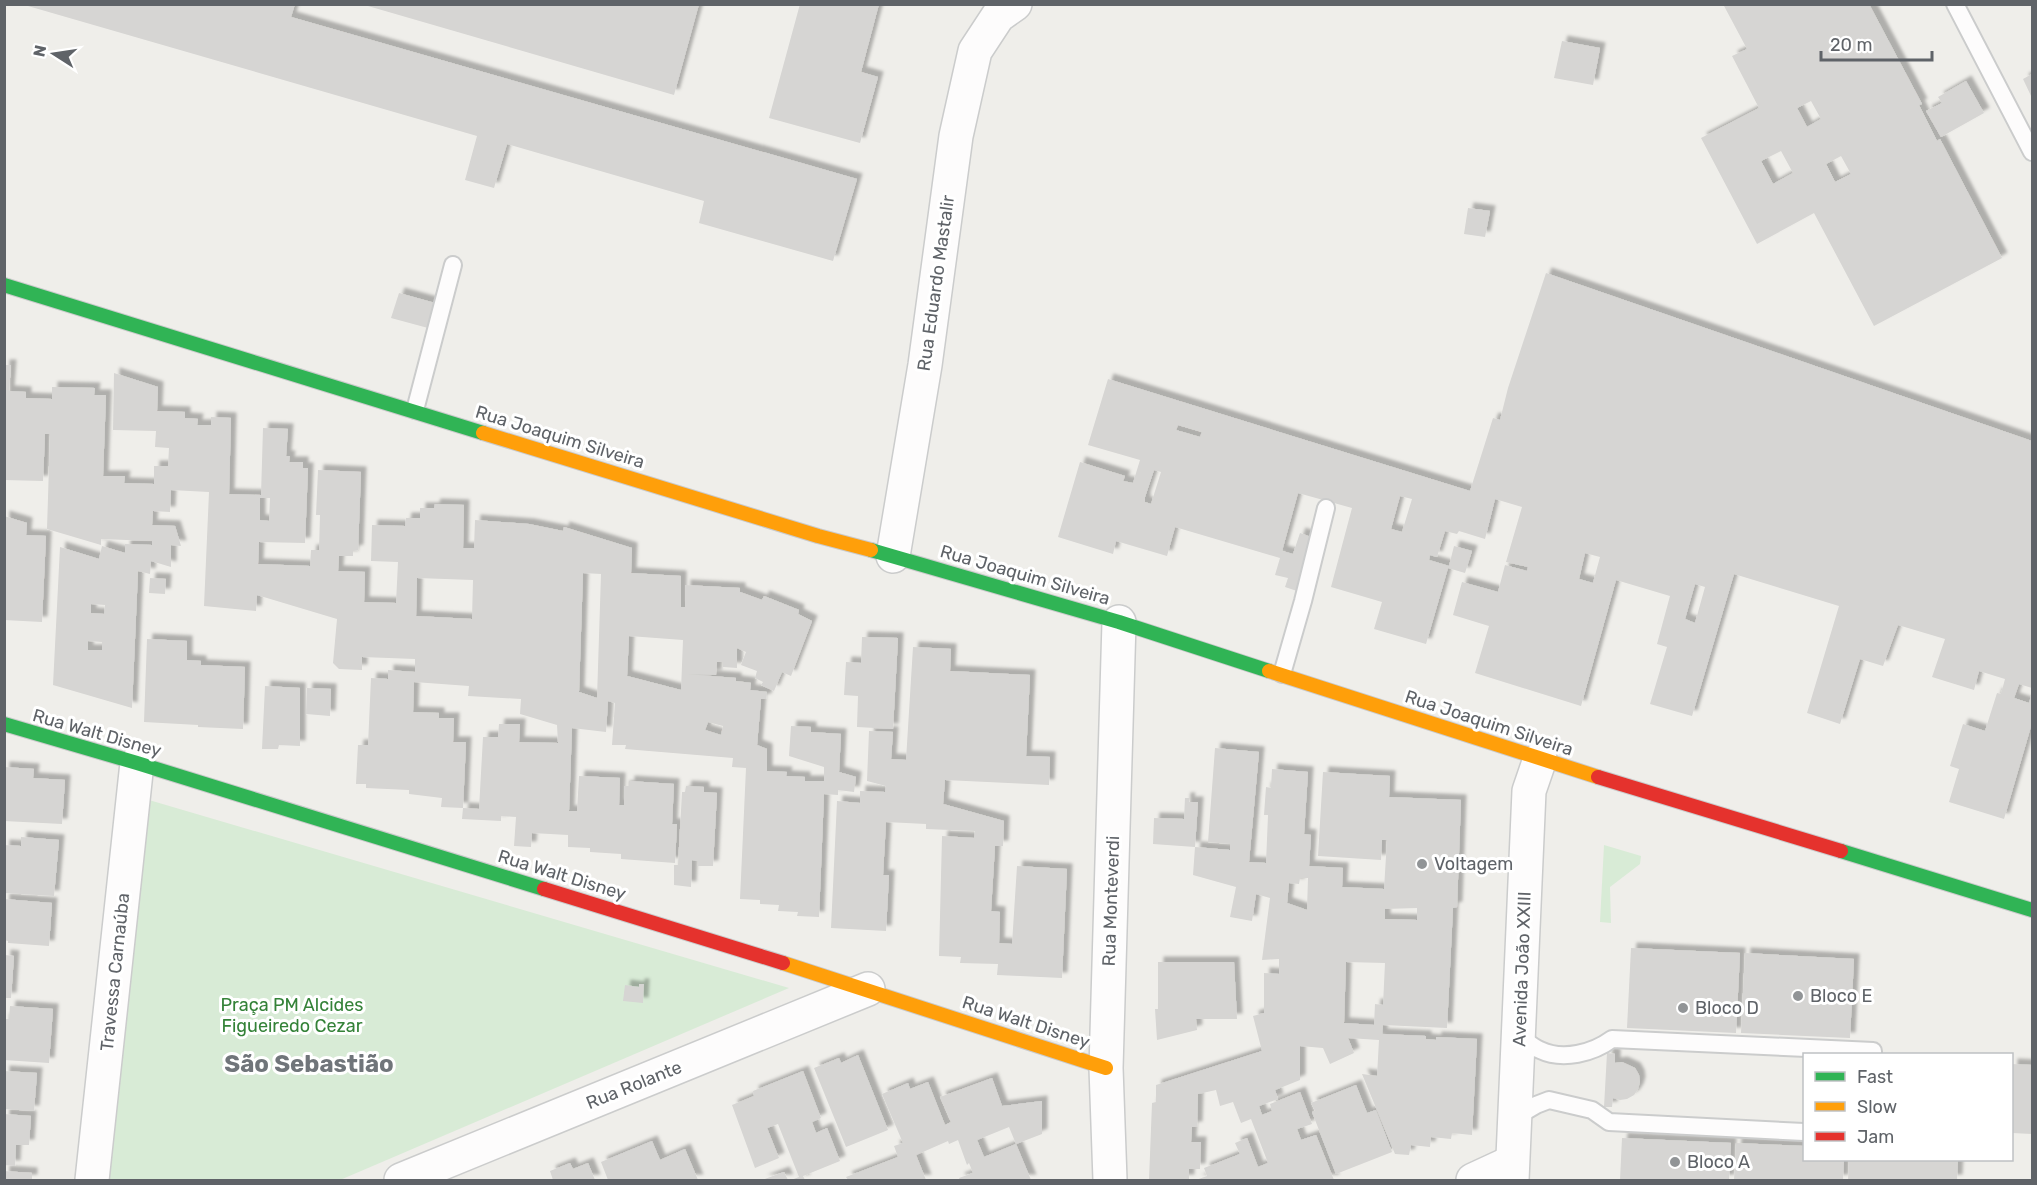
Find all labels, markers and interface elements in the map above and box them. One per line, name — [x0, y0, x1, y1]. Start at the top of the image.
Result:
north arrow — [24, 24, 84, 84]
scale bar — [1821, 24, 1932, 62]
text: 20 m — [1830, 34, 1872, 56]
text: N — [29, 43, 50, 59]
street label: Rua Eduardo Mastalir — [913, 194, 959, 372]
street label: Rua Joaquim Silveira — [473, 401, 647, 473]
street label: Rua Joaquim Silveira — [938, 540, 1112, 610]
street label: Rua Joaquim Silveira — [1402, 685, 1576, 761]
street label: Rua Walt Disney — [30, 704, 164, 762]
street label: Rua Monteverdi — [1098, 835, 1124, 967]
street label: Rua Walt Disney — [495, 845, 629, 905]
place label: Voltagem — [1434, 853, 1513, 875]
marker: Voltagem — [1415, 857, 1429, 871]
street label: Avenida João XXIII — [1508, 891, 1536, 1047]
street label: Travessa Carnaúba — [96, 892, 134, 1052]
place label: Bloco E — [1810, 985, 1872, 1007]
marker: Bloco E — [1791, 989, 1805, 1003]
street label: Rua Walt Disney — [959, 991, 1093, 1053]
park label: Praça PM Alcides Figueiredo Cezar — [221, 994, 363, 1037]
place label: Bloco D — [1695, 997, 1759, 1019]
marker: Bloco D — [1676, 1001, 1690, 1015]
district label: São Sebastião — [224, 1050, 394, 1078]
legend — [1803, 1053, 2013, 1161]
street label: Rua Rolante — [583, 1056, 685, 1114]
text: Fast — [1857, 1066, 1893, 1088]
text: Slow — [1857, 1096, 1897, 1118]
text: Jam — [1857, 1126, 1894, 1148]
place label: Bloco A — [1687, 1151, 1750, 1173]
marker: Bloco A — [1668, 1155, 1682, 1169]

